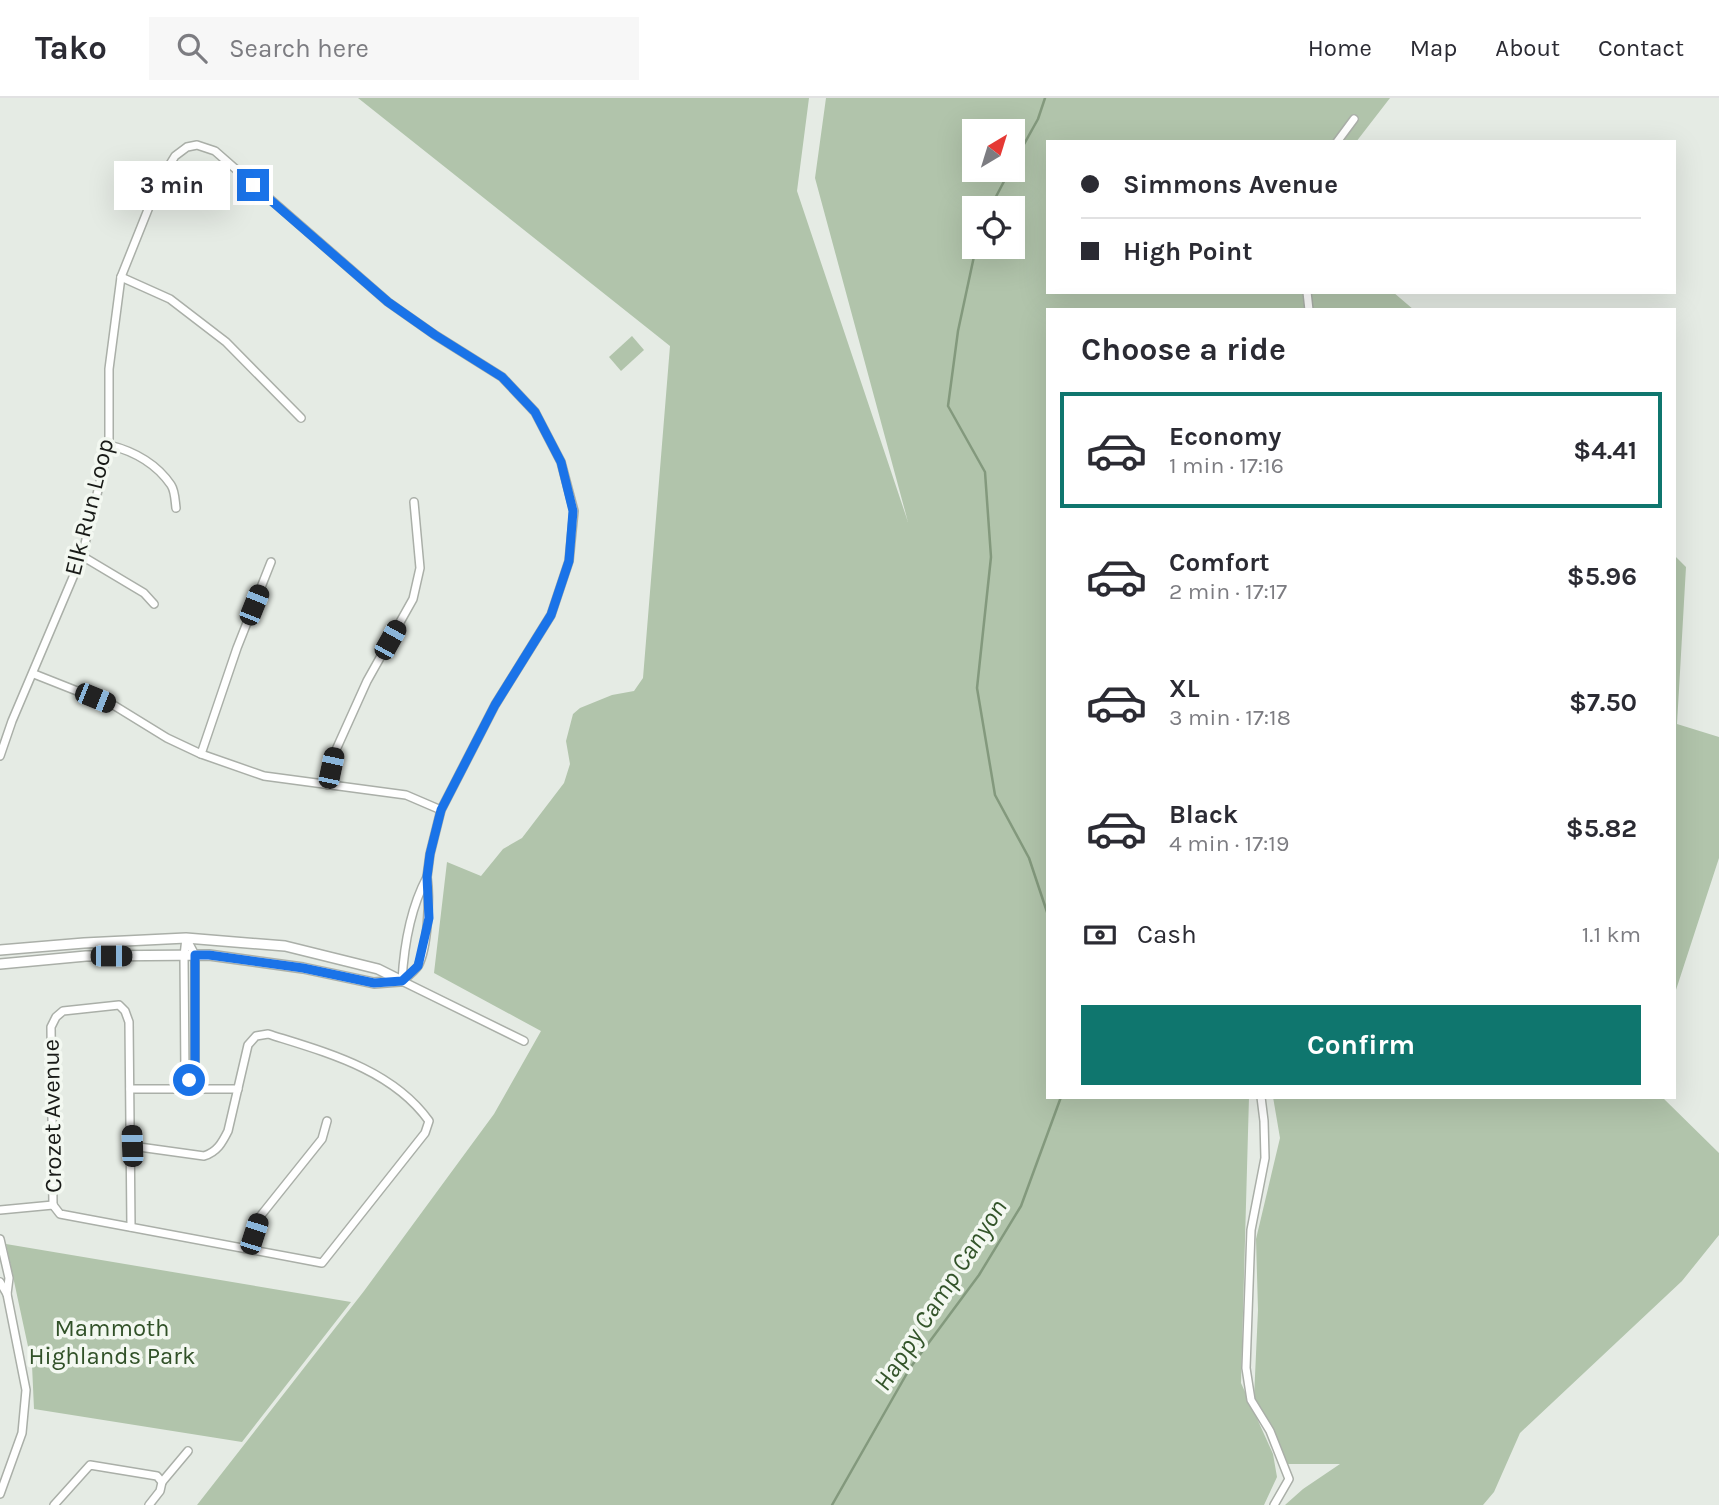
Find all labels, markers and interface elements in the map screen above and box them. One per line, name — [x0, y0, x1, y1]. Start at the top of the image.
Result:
search box — [149, 17, 639, 80]
text: Tako — [35, 29, 107, 67]
icon: search — [173, 29, 211, 67]
text: Search here — [229, 33, 369, 64]
text: Home — [1308, 34, 1372, 62]
text: Map — [1410, 34, 1457, 62]
text: About — [1495, 34, 1560, 62]
text: Contact — [1598, 34, 1684, 62]
north arrow — [962, 119, 1026, 182]
map controls — [962, 119, 1025, 259]
callout: 3 min — [113, 160, 229, 210]
route end — [237, 169, 269, 201]
text: Simmons Avenue — [1123, 169, 1338, 200]
text: 3 min — [140, 172, 204, 199]
button: locate — [962, 196, 1025, 259]
text: High Point — [1123, 236, 1253, 267]
text: Choose a ride — [1081, 331, 1286, 368]
icon: car — [1085, 419, 1148, 482]
text: Economy — [1169, 421, 1281, 452]
text: $4.41 — [1573, 435, 1637, 466]
street label: Elk Run Loop — [58, 436, 120, 578]
text: 1 min · 17:16 — [1169, 452, 1284, 479]
icon: car — [1085, 545, 1148, 608]
text: Comfort — [1169, 547, 1270, 578]
text: $5.96 — [1567, 561, 1637, 592]
text: 2 min · 17:17 — [1169, 578, 1287, 605]
car — [237, 582, 272, 628]
car — [371, 617, 410, 663]
icon: car — [1085, 671, 1148, 734]
text: XL — [1169, 673, 1200, 704]
car — [72, 680, 119, 716]
text: $7.50 — [1569, 687, 1637, 718]
text: 3 min · 17:18 — [1169, 704, 1291, 731]
car — [317, 745, 346, 791]
icon: car — [1085, 797, 1148, 860]
text: Black — [1169, 799, 1238, 830]
text: $5.82 — [1566, 813, 1637, 844]
text: 4 min · 17:19 — [1169, 830, 1289, 857]
icon: cash — [1081, 916, 1119, 954]
text: Cash — [1137, 919, 1197, 950]
text: 1.1 km — [1582, 921, 1641, 948]
car — [91, 946, 133, 967]
button: Confirm — [1081, 1005, 1641, 1085]
street label: Crozet Avenue — [37, 1039, 67, 1193]
route start — [173, 1064, 205, 1096]
car — [121, 1125, 144, 1167]
water label: Happy Camp Canyon — [867, 1193, 1013, 1397]
car — [238, 1211, 271, 1257]
park label: Mammoth Highlands Park — [29, 1314, 195, 1370]

